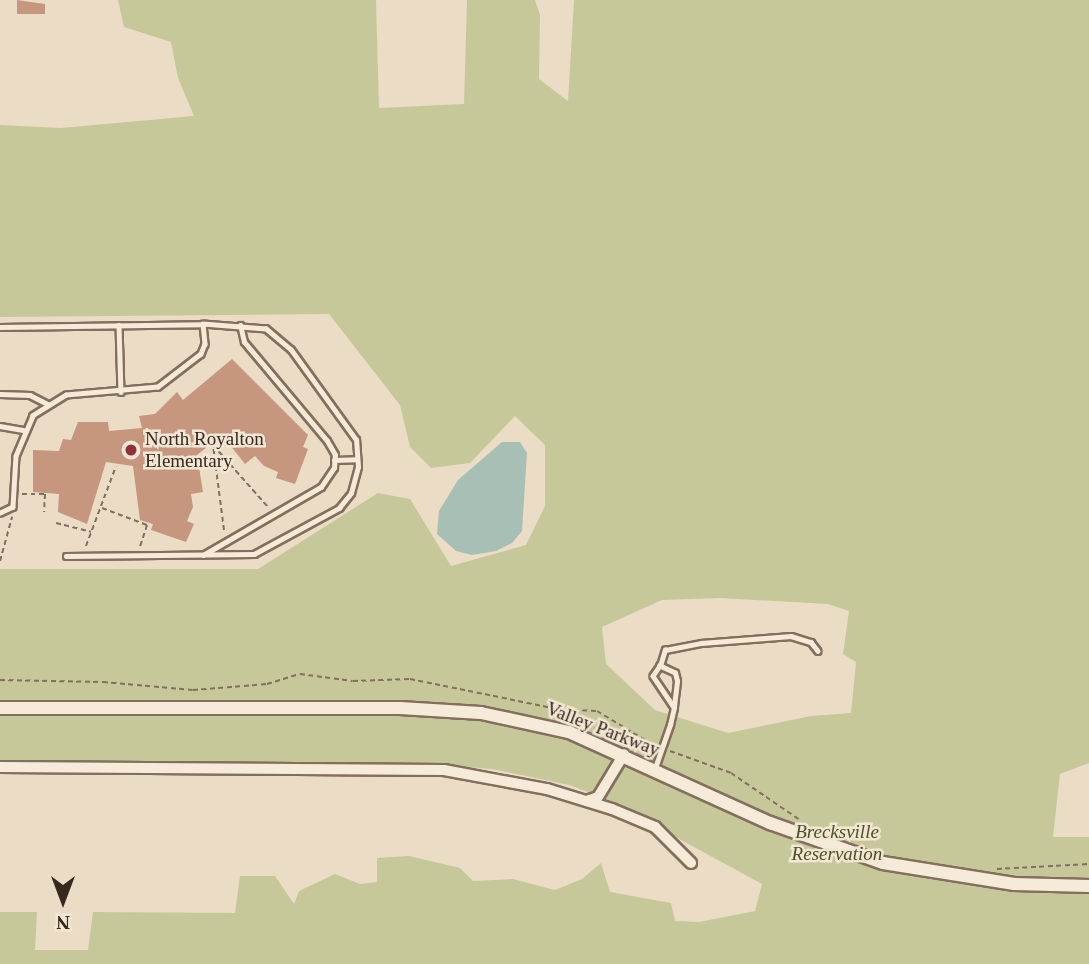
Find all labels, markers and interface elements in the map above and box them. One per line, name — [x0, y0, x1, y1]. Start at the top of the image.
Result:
place label: North Royalton Elementary — [145, 428, 264, 472]
marker: North Royalton Elementary — [123, 442, 139, 458]
street label: Valley Parkway — [543, 697, 663, 761]
park label: Brecksville Reservation — [792, 821, 882, 865]
north arrow — [28, 866, 98, 936]
text: N — [56, 912, 70, 933]

